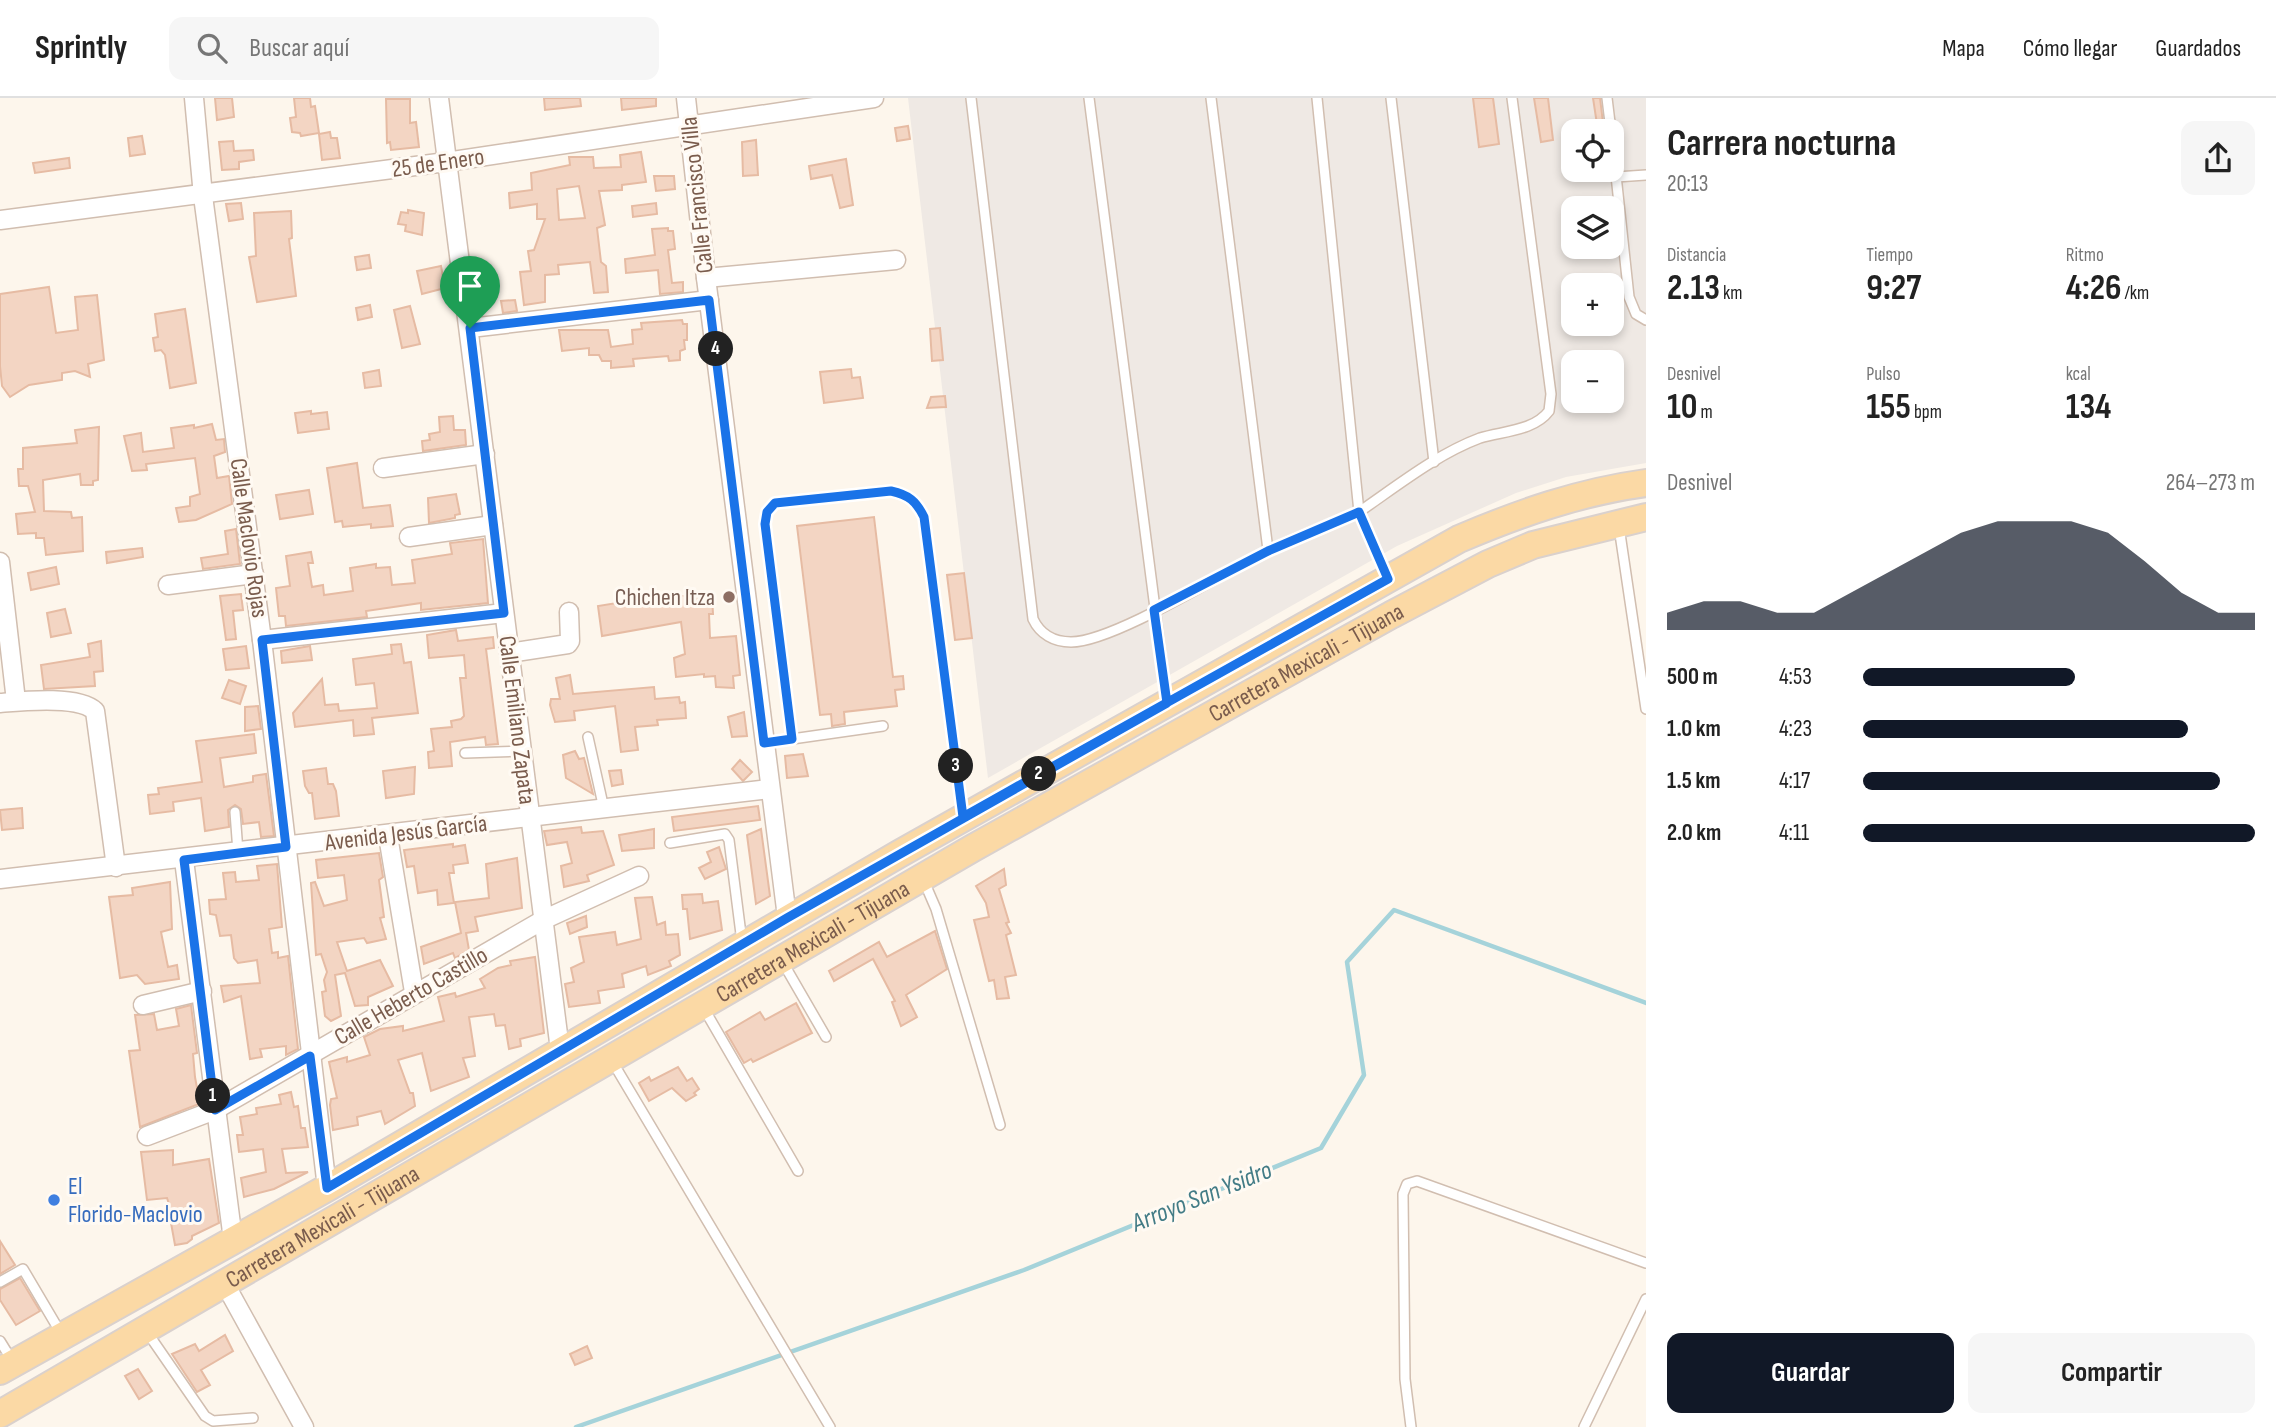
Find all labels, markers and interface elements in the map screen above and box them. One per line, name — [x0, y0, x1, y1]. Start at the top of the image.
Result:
search box — [169, 17, 659, 80]
text: Sprintly — [35, 28, 127, 68]
icon: search — [193, 29, 231, 67]
text: Buscar aquí — [249, 33, 349, 64]
text: Mapa — [1942, 34, 1985, 63]
text: Cómo llegar — [2023, 34, 2117, 63]
text: Guardados — [2155, 34, 2241, 63]
street label: Calle Francisco Villa — [674, 115, 720, 275]
map controls — [1561, 119, 1624, 413]
button: locate — [1561, 119, 1624, 182]
text: Carrera nocturna — [1667, 121, 1896, 166]
button: share — [2181, 121, 2255, 195]
street label: 25 de Enero — [390, 142, 486, 184]
text: 20:13 — [1667, 170, 1709, 198]
button: layers — [1561, 196, 1624, 259]
text: Distancia — [1667, 244, 1726, 267]
text: Tiempo — [1866, 244, 1913, 267]
text: Ritmo — [2066, 244, 2104, 267]
pin — [440, 256, 500, 328]
icon: arrive — [451, 267, 489, 305]
text: 2.13 — [1667, 267, 1720, 310]
text: 9:27 — [1866, 267, 1921, 310]
text: 4:26 — [2066, 267, 2122, 310]
button: + — [1561, 273, 1624, 336]
text: km — [1720, 282, 1742, 305]
text: /km — [2122, 282, 2149, 305]
pin: 4 — [698, 331, 734, 366]
text: 4 — [711, 337, 720, 360]
button: − — [1561, 350, 1624, 413]
text: Desnivel — [1667, 363, 1721, 386]
text: Pulso — [1866, 363, 1901, 386]
text: kcal — [2066, 363, 2091, 386]
text: 10 — [1667, 386, 1697, 429]
text: 155 — [1866, 386, 1911, 429]
text: 134 — [2066, 386, 2111, 429]
text: m — [1697, 401, 1713, 424]
text: bpm — [1911, 401, 1942, 424]
street label: Calle Maclovio Rojas — [223, 456, 275, 620]
text: Desnivel — [1667, 469, 1732, 497]
text: 264–273 m — [2166, 469, 2255, 497]
place label: Chichen Itza — [615, 583, 715, 612]
marker: Chichen Itza — [721, 589, 737, 605]
street label: Carretera Mexicali - Tijuana — [1203, 596, 1409, 728]
street label: Calle Emiliano Zapata — [492, 634, 542, 806]
text: 500 m — [1667, 663, 1718, 691]
text: 4:53 — [1779, 663, 1812, 691]
text: 1.0 km — [1667, 715, 1721, 743]
text: 4:23 — [1779, 715, 1812, 743]
pin: 3 — [939, 748, 974, 784]
text: 3 — [951, 754, 960, 777]
pin: 2 — [1021, 756, 1056, 792]
text: 2 — [1034, 762, 1043, 785]
text: 1.5 km — [1667, 767, 1720, 795]
text: 4:17 — [1779, 767, 1810, 795]
street label: Avenida Jesús García — [322, 809, 489, 857]
text: 2.0 km — [1667, 819, 1721, 847]
text: 4:11 — [1779, 819, 1809, 847]
street label: Carretera Mexicali - Tijuana — [711, 874, 914, 1009]
street label: Calle Heberto Castillo — [329, 940, 493, 1052]
pin: 1 — [196, 1079, 230, 1114]
text: 1 — [209, 1084, 216, 1107]
water label: Arroyo San Ysidro — [1127, 1155, 1277, 1240]
street label: Carretera Mexicali - Tijuana — [221, 1159, 424, 1294]
place label: El Florido-Maclovio — [68, 1172, 203, 1229]
marker: El Florido-Maclovio — [46, 1192, 62, 1208]
button: Guardar — [1667, 1333, 1954, 1413]
button: Compartir — [1968, 1333, 2255, 1413]

